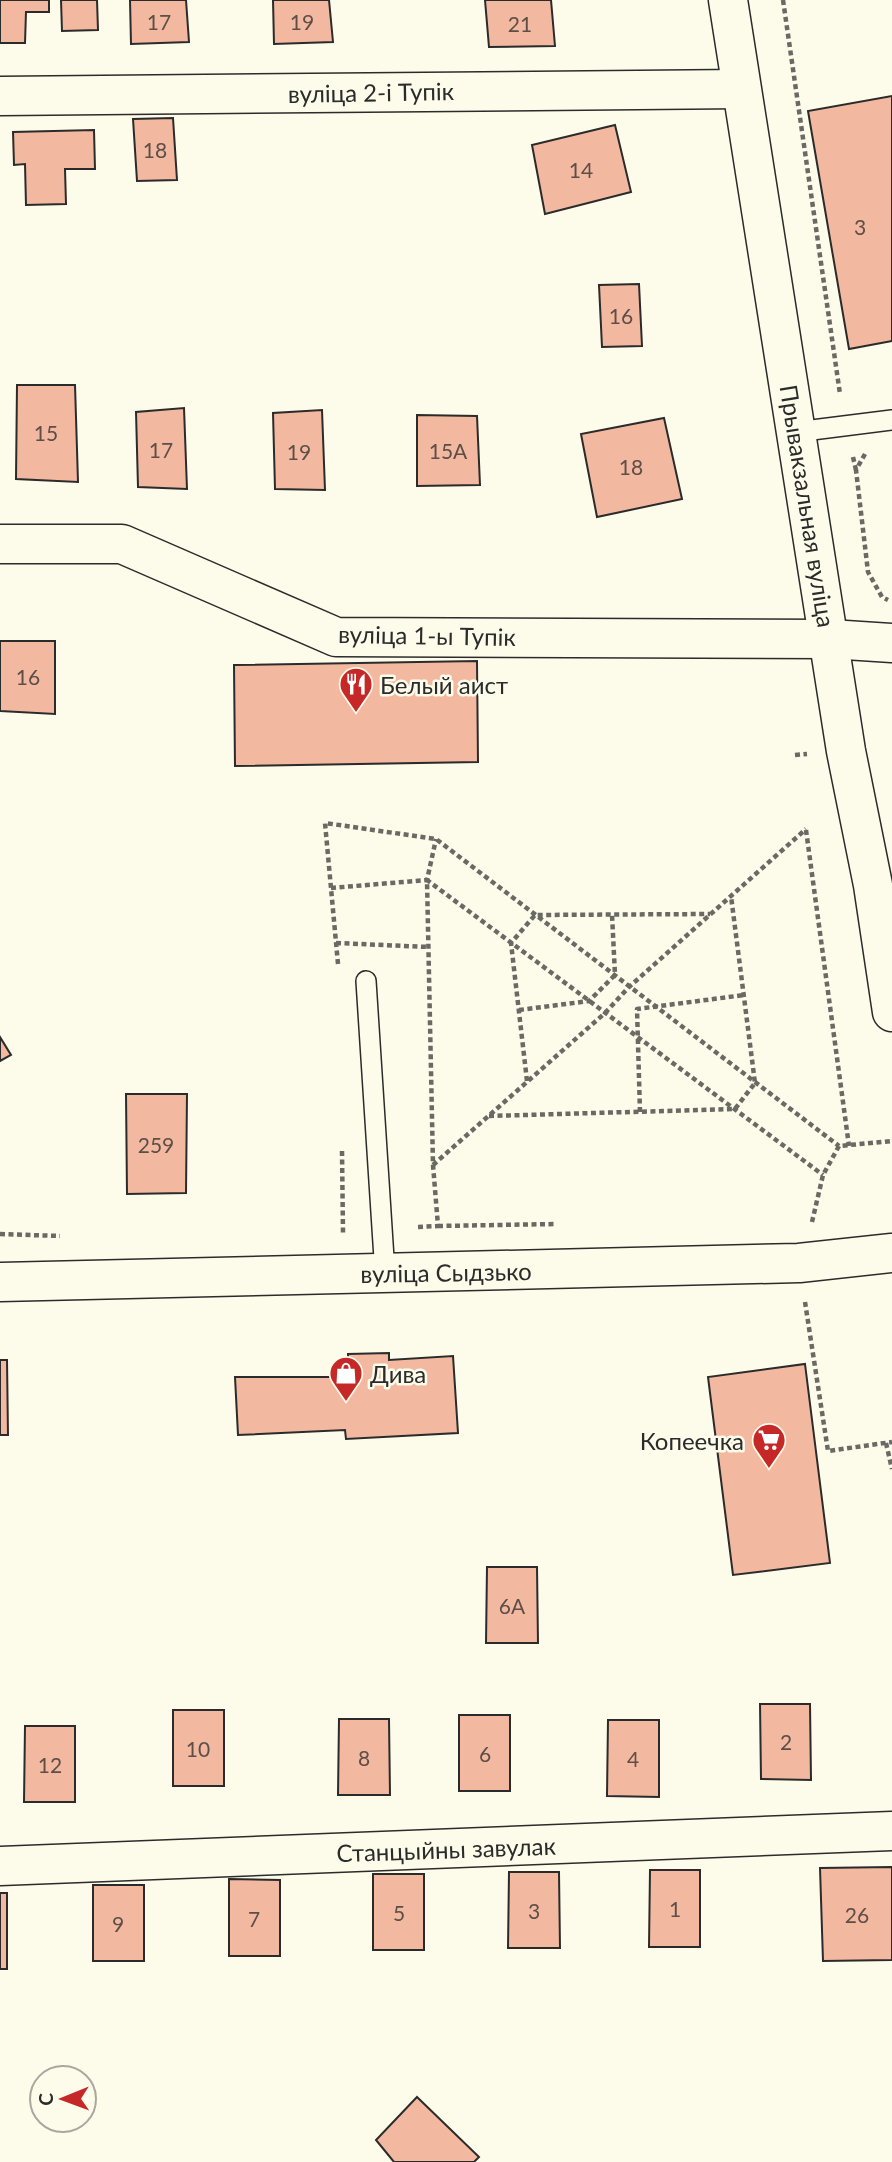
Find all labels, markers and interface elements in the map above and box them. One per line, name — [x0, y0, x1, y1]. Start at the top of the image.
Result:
house number: 17 — [147, 9, 171, 34]
house number: 19 — [290, 9, 314, 34]
house number: 21 — [508, 11, 532, 36]
street label: вуліца 2-і Тупік — [288, 76, 455, 108]
house number: 18 — [143, 137, 167, 162]
house number: 14 — [569, 157, 593, 182]
house number: 3 — [854, 214, 866, 239]
house number: 16 — [609, 303, 633, 328]
street label: Прывакзальная вуліца — [774, 383, 842, 629]
house number: 15 — [34, 420, 58, 445]
house number: 17 — [149, 437, 173, 462]
house number: 15А — [429, 438, 468, 463]
house number: 19 — [287, 439, 311, 464]
house number: 18 — [619, 454, 643, 479]
street label: вуліца 1-ы Тупік — [338, 619, 517, 651]
house number: 16 — [16, 664, 40, 689]
restaurant icon: Белый аист — [337, 665, 375, 714]
place label: Белый аист — [380, 670, 508, 699]
house number: 259 — [138, 1132, 174, 1157]
street label: вуліца Сыдзько — [360, 1256, 532, 1288]
shop icon: Дива — [327, 1354, 365, 1403]
place label: Дива — [370, 1359, 426, 1388]
supermarket icon: Копеечка — [750, 1421, 788, 1470]
place label: Копеечка — [640, 1426, 744, 1455]
house number: 6А — [499, 1593, 526, 1618]
house number: 2 — [780, 1729, 792, 1754]
house number: 10 — [186, 1736, 210, 1761]
house number: 6 — [479, 1741, 491, 1766]
house number: 8 — [358, 1745, 370, 1770]
house number: 4 — [627, 1746, 639, 1771]
house number: 12 — [38, 1752, 62, 1777]
street label: Станцыйны завулак — [336, 1831, 557, 1867]
house number: 1 — [669, 1896, 681, 1921]
house number: 3 — [528, 1898, 540, 1923]
house number: 5 — [393, 1900, 405, 1925]
house number: 26 — [845, 1902, 869, 1927]
house number: 7 — [248, 1906, 260, 1931]
house number: 9 — [112, 1911, 124, 1936]
north arrow — [28, 2064, 98, 2134]
text: С — [34, 2092, 57, 2106]

